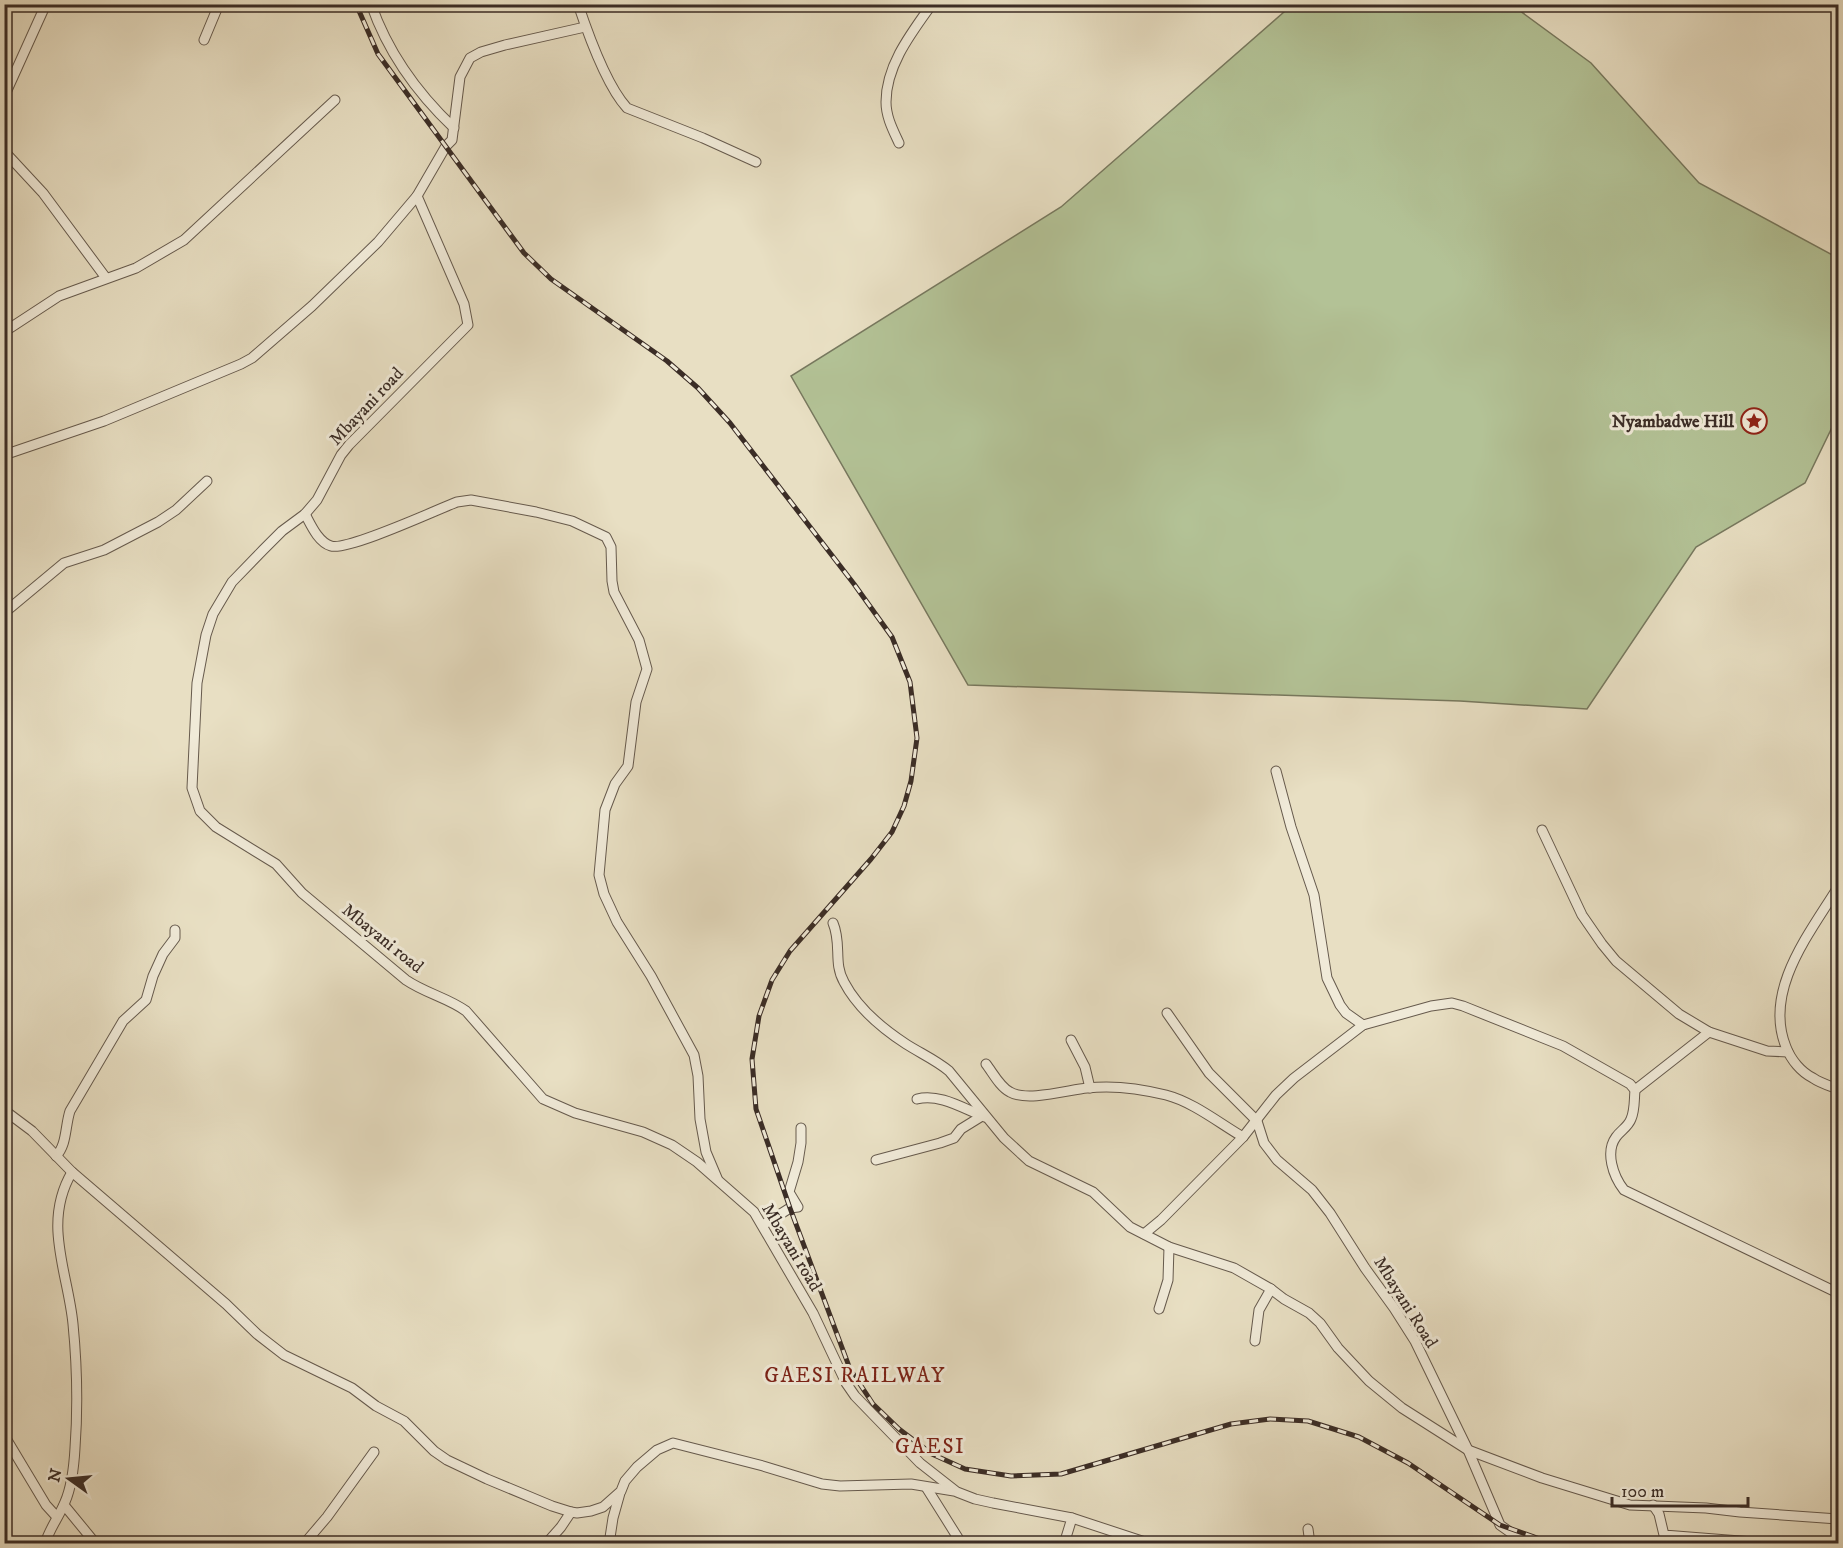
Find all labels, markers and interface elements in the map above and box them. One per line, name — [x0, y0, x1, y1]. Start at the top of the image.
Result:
street label: Mbayani road — [325, 363, 408, 450]
place icon: Nyambadwe Hill — [1739, 406, 1769, 436]
place label: Nyambadwe Hill — [1612, 411, 1735, 433]
street label: Mbayani road — [337, 899, 428, 978]
street label: Mbayani road — [756, 1200, 826, 1295]
street label: Mbayani Road — [1368, 1253, 1442, 1352]
district label: GAESI RAILWAY — [764, 1363, 946, 1389]
district label: GAESI — [895, 1434, 965, 1460]
north arrow — [39, 1449, 99, 1509]
text: N — [44, 1466, 67, 1484]
scale bar — [1612, 1470, 1748, 1508]
text: 100 m — [1621, 1481, 1664, 1503]

